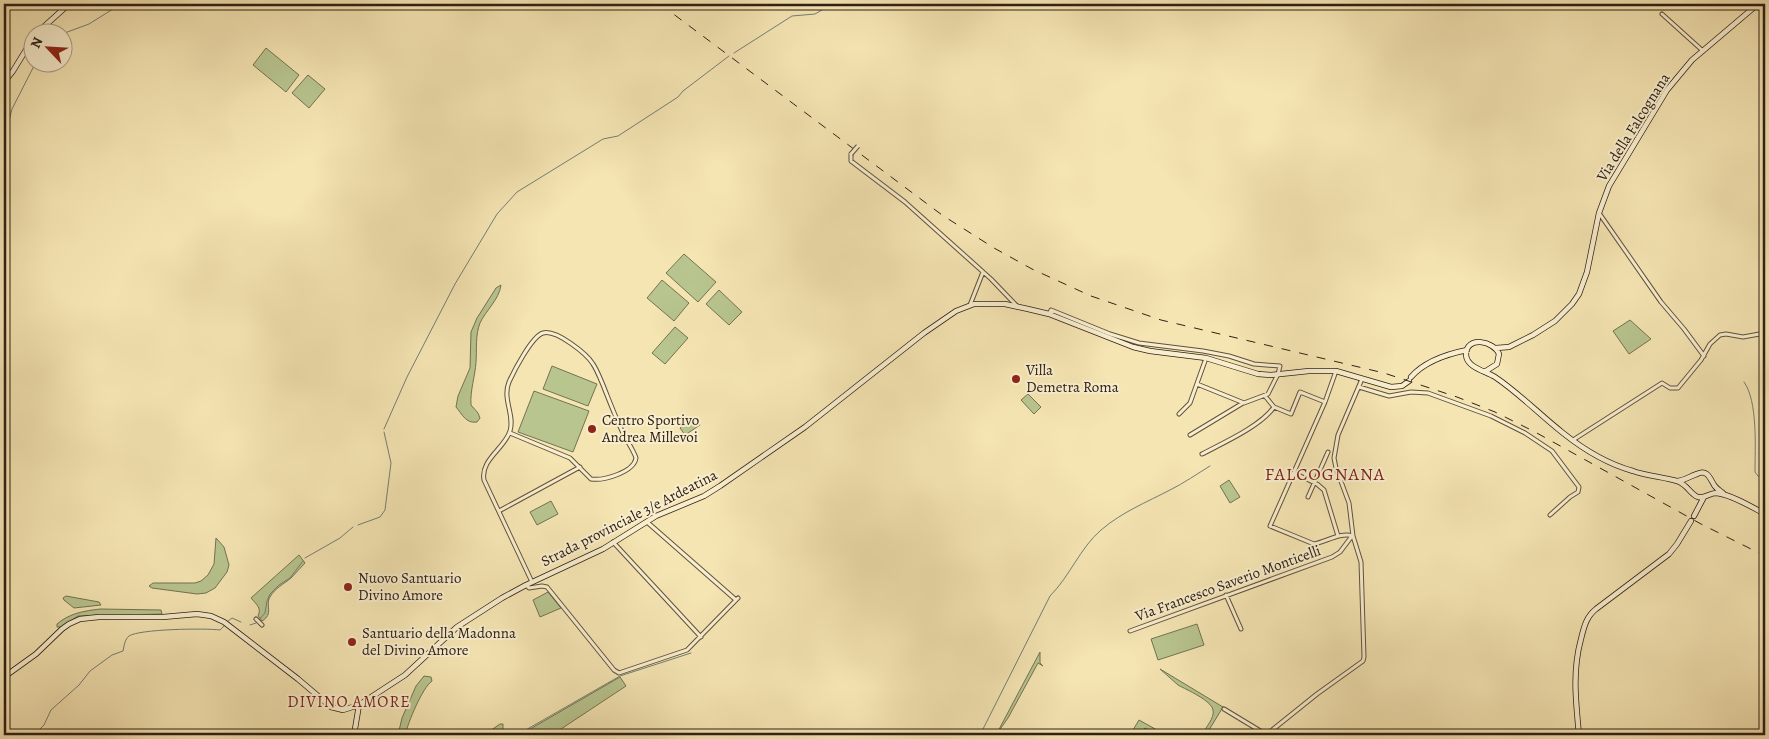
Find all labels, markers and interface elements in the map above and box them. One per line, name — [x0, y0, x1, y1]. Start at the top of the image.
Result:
north arrow — [22, 22, 72, 72]
text: N — [26, 34, 47, 51]
street label: Via della Falcognana — [1591, 69, 1674, 186]
place label: Villa Demetra Roma — [1025, 360, 1119, 397]
marker: Villa Demetra Roma — [1010, 373, 1022, 385]
place label: Centro Sportivo Andrea Millevoi — [601, 410, 699, 447]
marker: Centro Sportivo Andrea Millevoi — [586, 423, 598, 435]
district label: FALCOGNANA — [1265, 462, 1385, 486]
street label: Strada provinciale 3/e Ardeatina — [537, 465, 721, 571]
street label: Via Francesco Saverio Monticelli — [1132, 540, 1324, 626]
place label: Nuovo Santuario Divino Amore — [358, 568, 461, 605]
marker: Nuovo Santuario Divino Amore — [342, 581, 354, 593]
place label: Santuario della Madonna del Divino Amore — [362, 623, 516, 660]
marker: Santuario della Madonna del Divino Amore — [346, 636, 358, 648]
district label: DIVINO AMORE — [287, 691, 411, 713]

